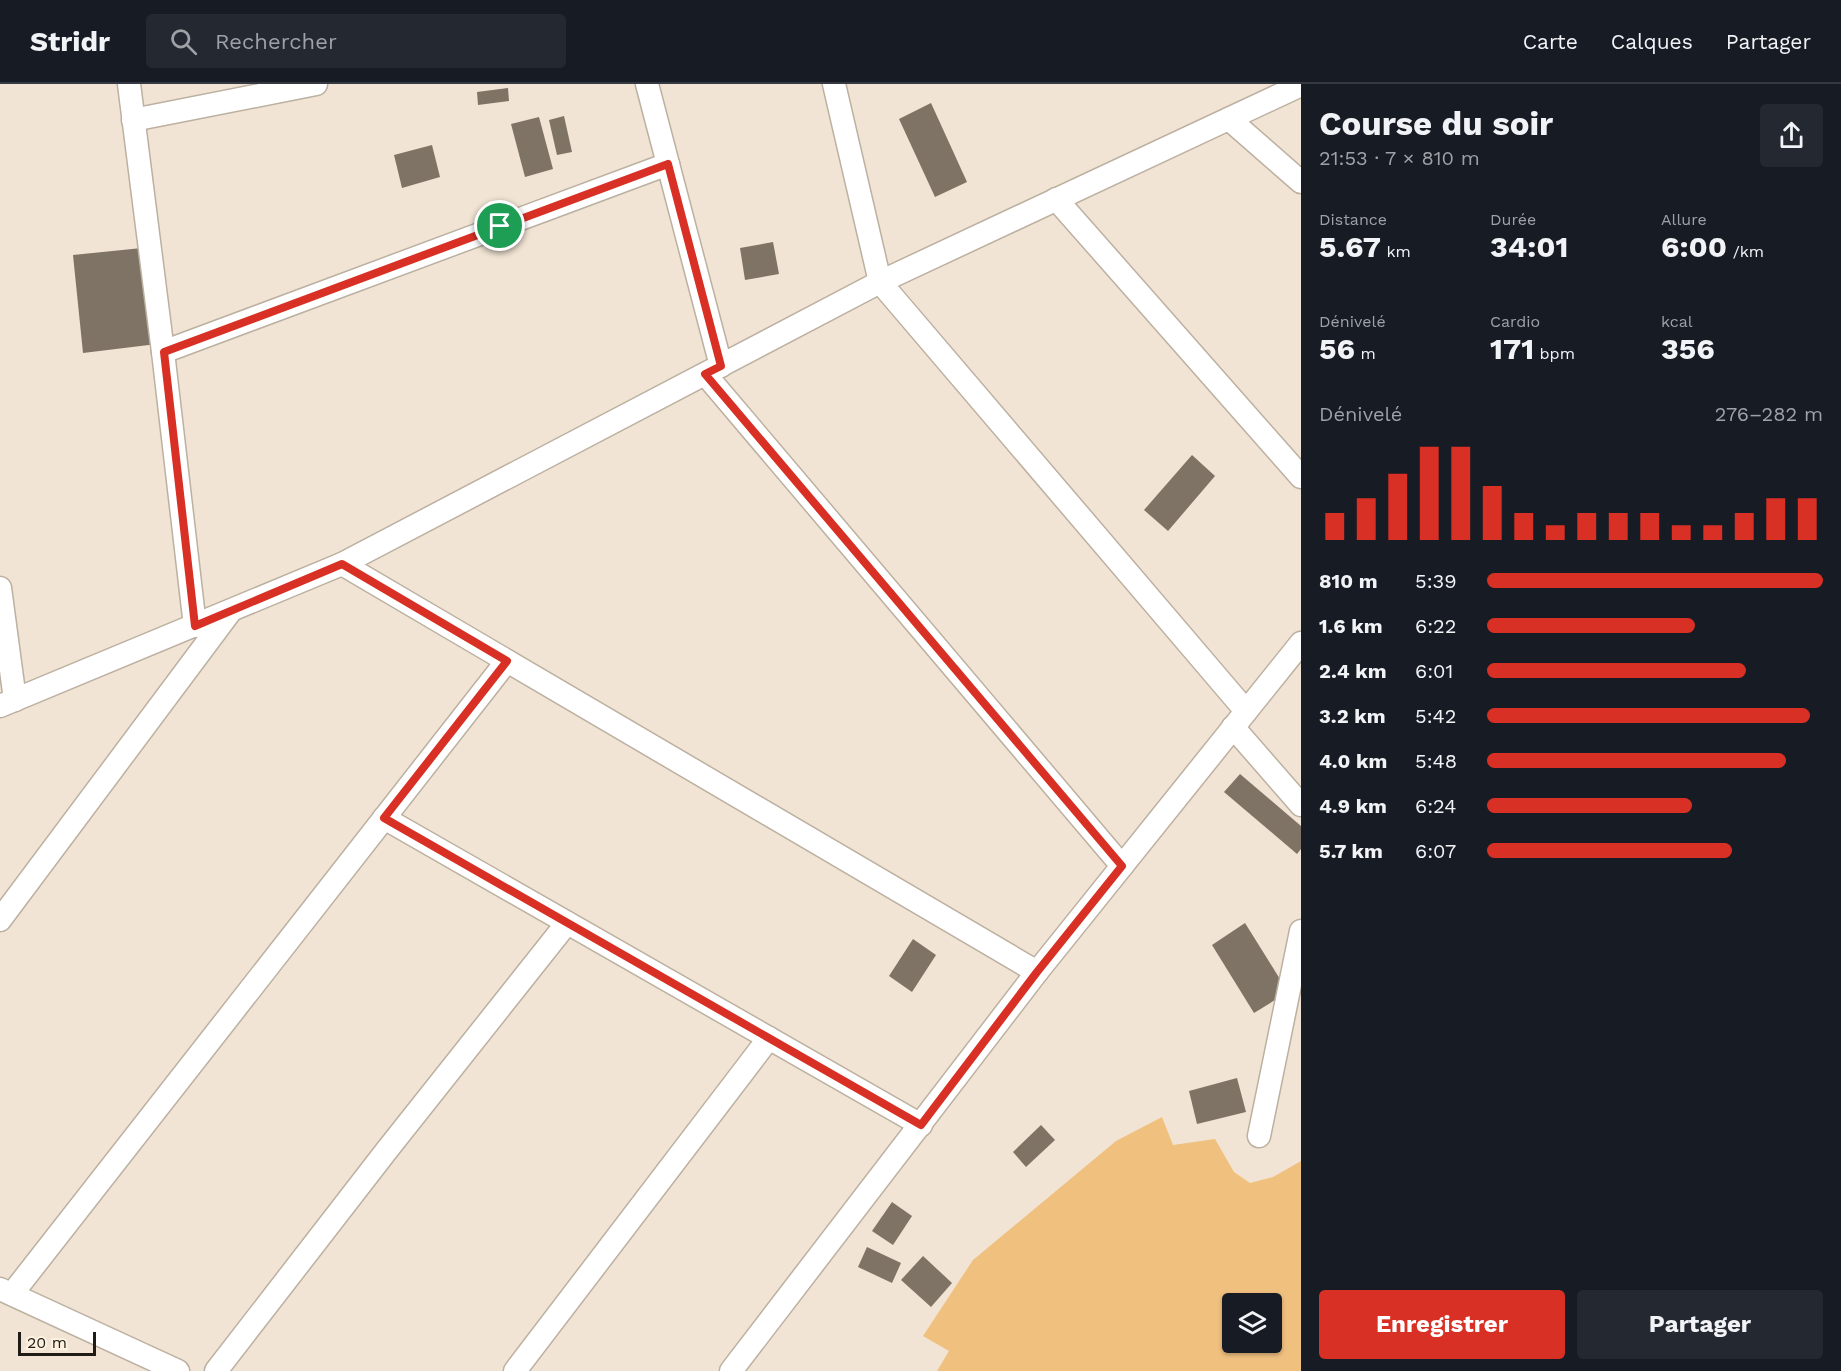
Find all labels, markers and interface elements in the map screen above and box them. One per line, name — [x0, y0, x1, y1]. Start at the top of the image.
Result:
search box — [146, 14, 566, 68]
text: Stridr — [30, 25, 110, 58]
icon: search — [167, 25, 200, 58]
text: Rechercher — [215, 29, 337, 54]
text: Carte — [1523, 29, 1578, 54]
text: Calques — [1611, 29, 1693, 54]
text: Partager — [1726, 29, 1811, 54]
text: Course du soir — [1319, 104, 1553, 143]
button: share — [1760, 104, 1823, 167]
text: 21:53 · 7 × 810 m — [1319, 146, 1480, 170]
pin — [474, 200, 525, 251]
icon: arrive — [483, 209, 516, 242]
text: Distance — [1319, 210, 1387, 229]
text: Durée — [1490, 210, 1536, 229]
text: Allure — [1661, 210, 1707, 229]
text: 5.67 — [1319, 229, 1381, 264]
text: 34:01 — [1490, 229, 1568, 264]
text: 6:00 — [1661, 229, 1727, 264]
text: km — [1381, 242, 1411, 261]
text: /km — [1727, 242, 1764, 261]
text: Dénivelé — [1319, 312, 1386, 331]
text: Cardio — [1490, 312, 1540, 331]
text: kcal — [1661, 312, 1693, 331]
text: 56 — [1319, 331, 1355, 366]
text: 171 — [1490, 331, 1534, 366]
text: 356 — [1661, 331, 1715, 366]
text: m — [1355, 344, 1376, 363]
text: bpm — [1534, 344, 1575, 363]
text: Dénivelé — [1319, 402, 1402, 426]
text: 276–282 m — [1715, 402, 1823, 426]
text: 810 m — [1319, 569, 1378, 593]
text: 5:39 — [1415, 569, 1457, 593]
text: 1.6 km — [1319, 614, 1383, 638]
text: 6:22 — [1415, 614, 1456, 638]
text: 2.4 km — [1319, 659, 1387, 683]
text: 6:01 — [1415, 659, 1453, 683]
text: 3.2 km — [1319, 704, 1386, 728]
text: 5:42 — [1415, 704, 1456, 728]
text: 4.0 km — [1319, 749, 1387, 773]
text: 5:48 — [1415, 749, 1457, 773]
text: 4.9 km — [1319, 794, 1387, 818]
text: 6:24 — [1415, 794, 1456, 818]
text: 5.7 km — [1319, 839, 1383, 863]
text: 6:07 — [1415, 839, 1456, 863]
button: Enregistrer — [1319, 1290, 1565, 1359]
button: Partager — [1577, 1290, 1823, 1359]
map controls — [1222, 1293, 1282, 1353]
button: layers — [1222, 1293, 1282, 1353]
scale bar — [18, 1329, 96, 1356]
text: 20 m — [27, 1333, 67, 1352]

